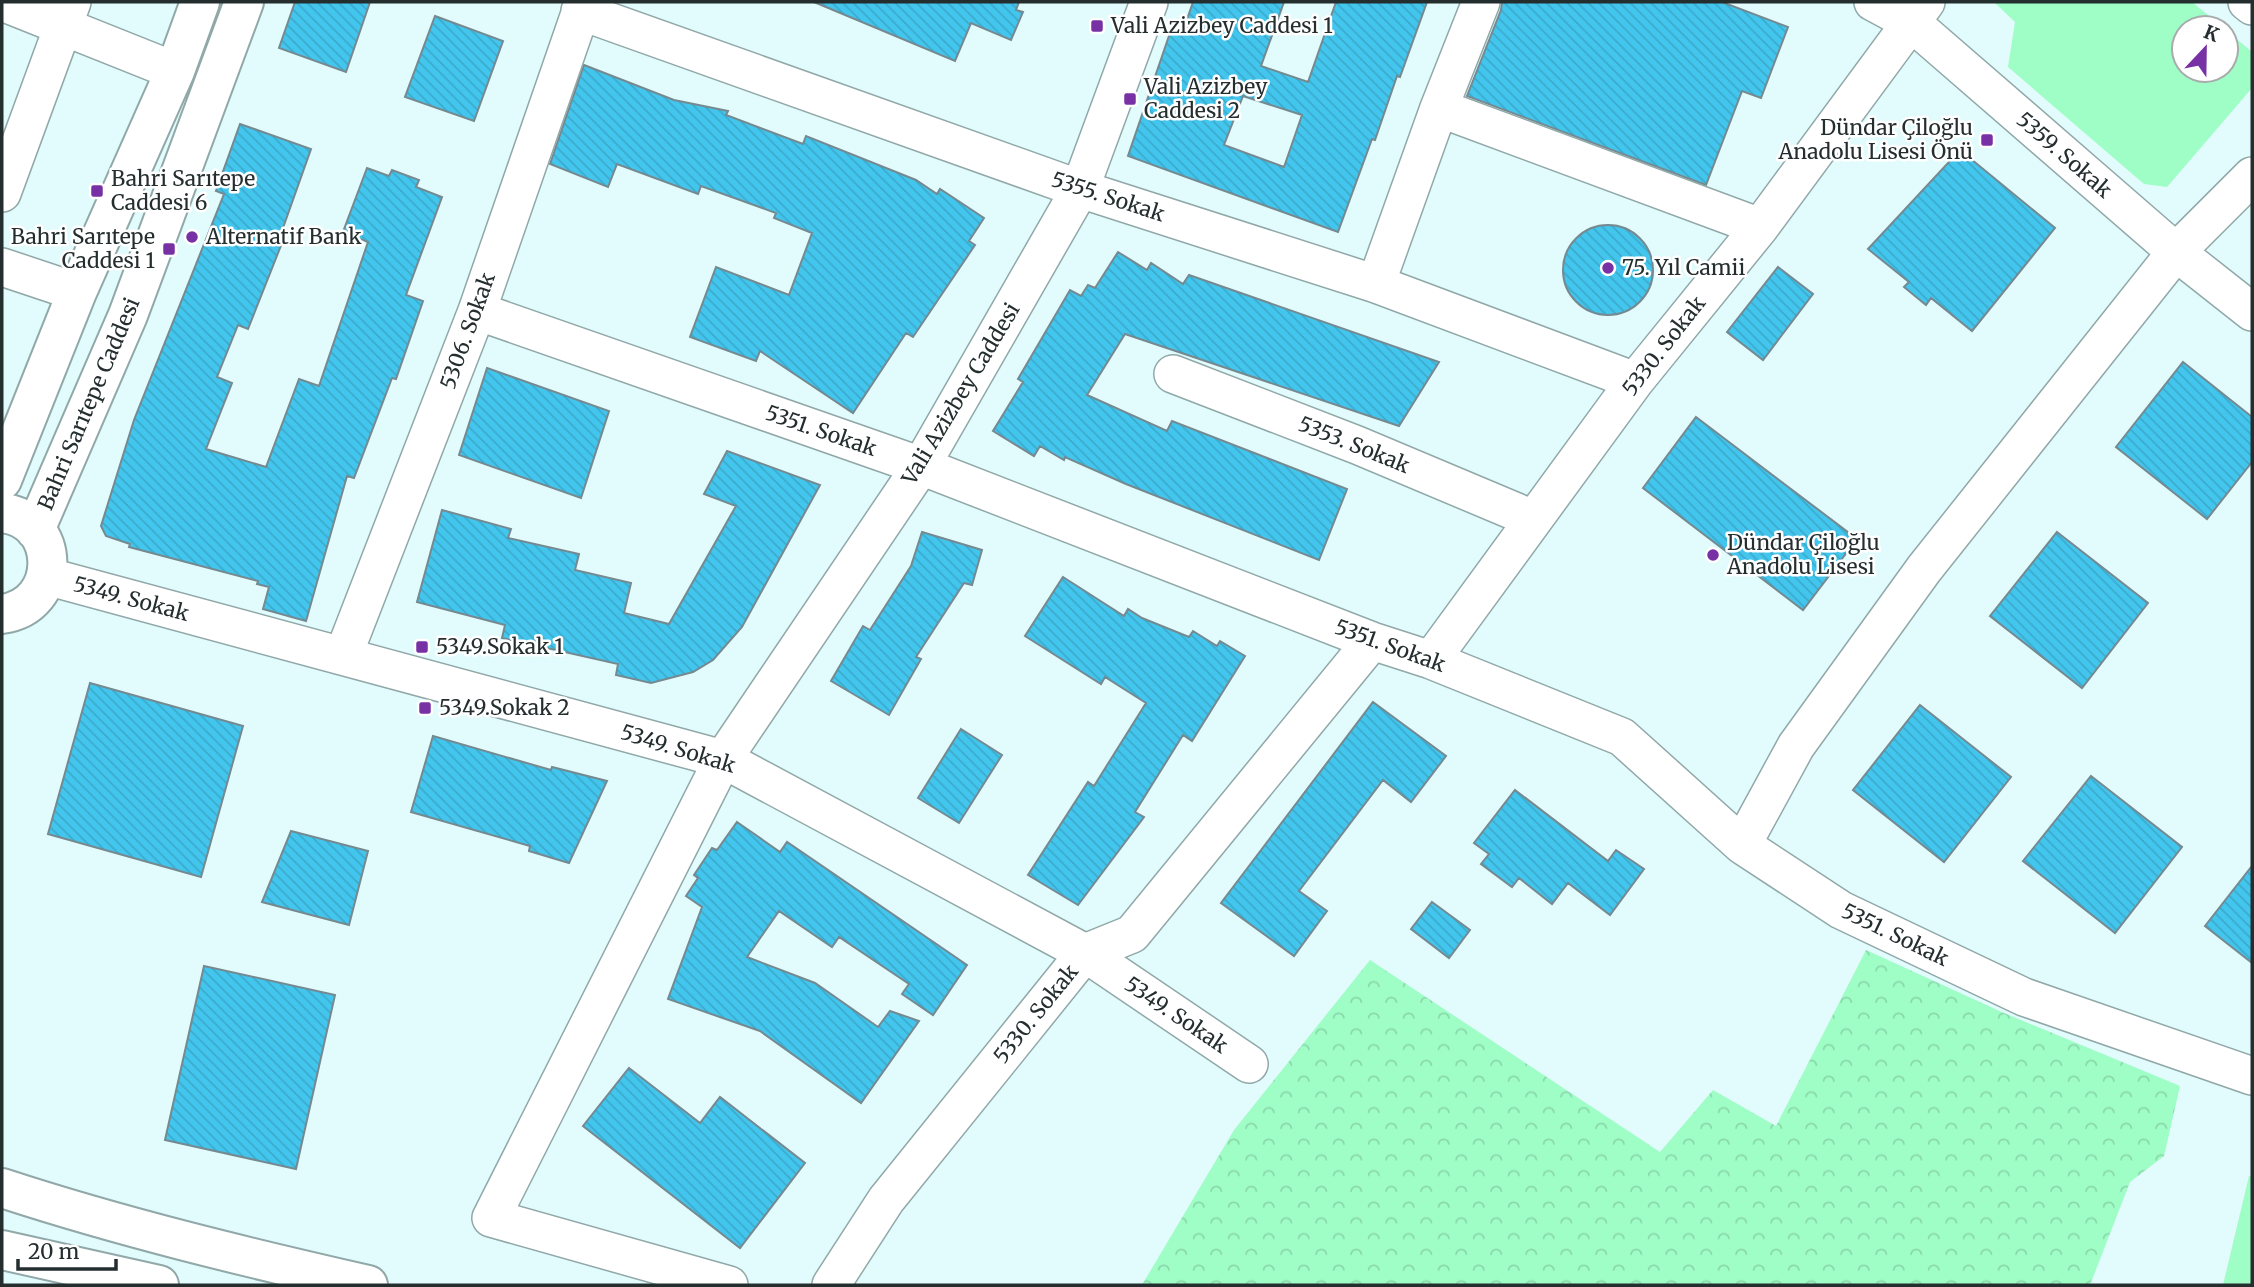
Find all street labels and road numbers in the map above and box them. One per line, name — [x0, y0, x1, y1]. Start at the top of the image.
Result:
street label: 5359. Sokak — [2011, 106, 2118, 204]
street label: 5355. Sokak — [1048, 166, 1169, 228]
street label: 5306. Sokak — [434, 268, 501, 393]
street label: 5330. Sokak — [1616, 290, 1711, 401]
street label: Bahri Sarıtepe Caddesi — [32, 293, 146, 514]
street label: Vali Azizbey Caddesi — [895, 298, 1026, 490]
street label: 5351. Sokak — [762, 399, 881, 462]
street label: 5353. Sokak — [1295, 410, 1414, 479]
street label: 5349. Sokak — [70, 570, 193, 627]
street label: 5351. Sokak — [1331, 613, 1450, 678]
street label: 5349. Sokak — [617, 718, 739, 779]
street label: 5351. Sokak — [1837, 897, 1954, 972]
street label: 5330. Sokak — [987, 958, 1084, 1069]
street label: 5349. Sokak — [1120, 970, 1234, 1059]

